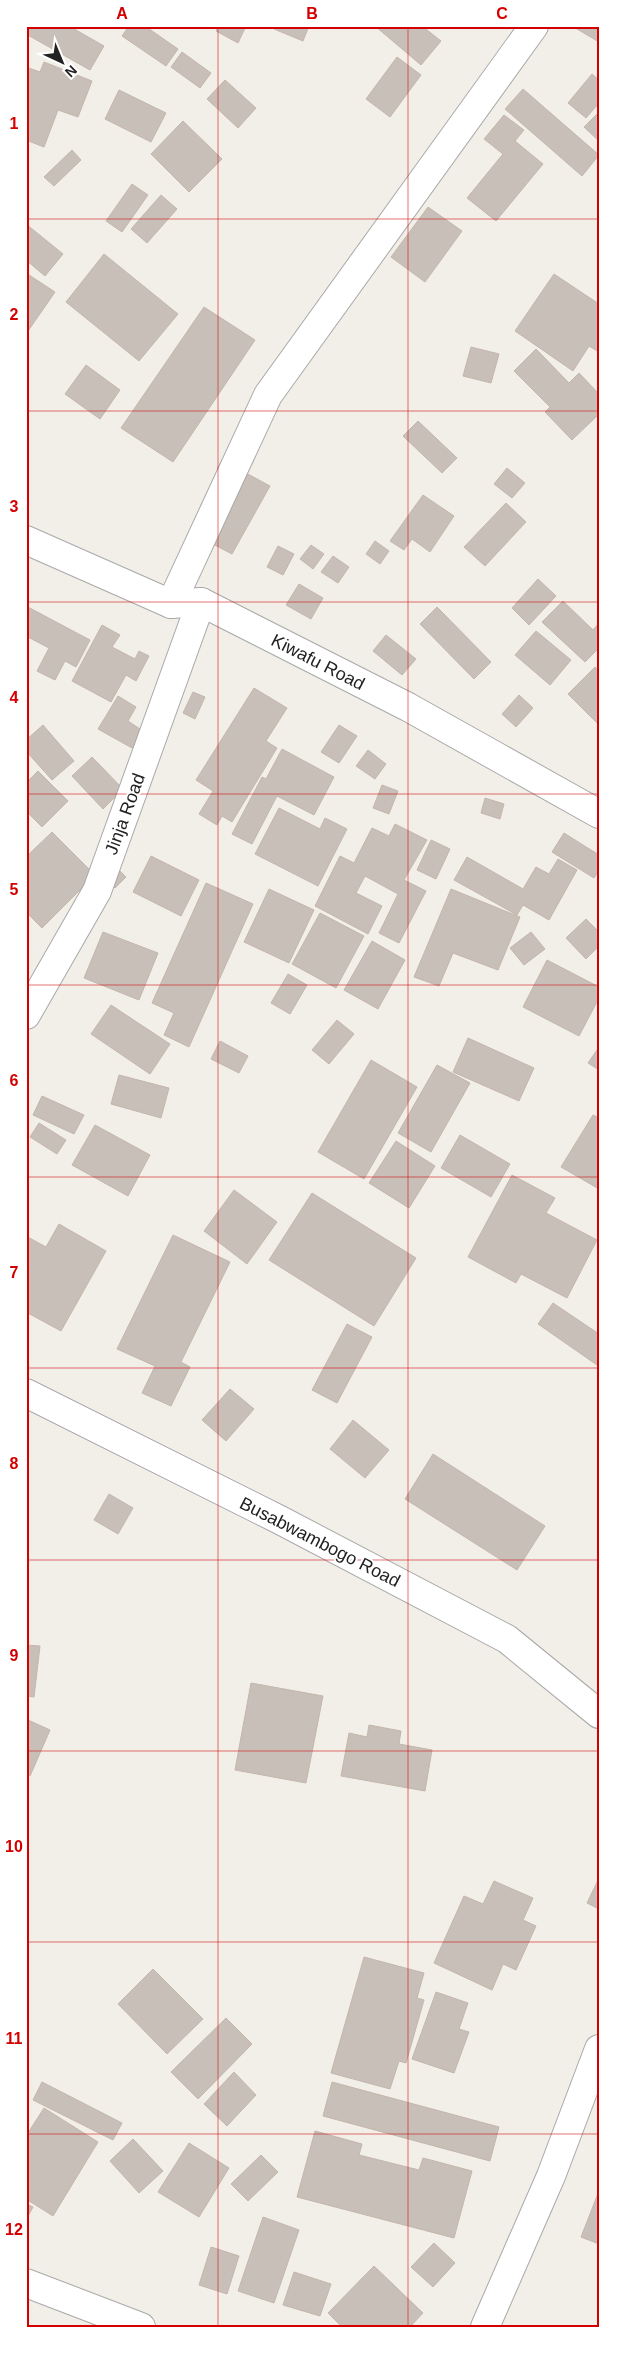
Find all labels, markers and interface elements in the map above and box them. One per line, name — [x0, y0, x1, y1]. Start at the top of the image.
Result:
text: A — [116, 5, 128, 22]
text: B — [306, 5, 318, 22]
text: C — [496, 5, 508, 22]
north arrow — [38, 38, 88, 88]
text: N — [62, 62, 80, 81]
text: 1 — [10, 115, 19, 132]
text: 2 — [10, 306, 19, 323]
text: 3 — [10, 498, 19, 515]
street label: Kiwafu Road — [268, 630, 368, 694]
text: 4 — [10, 689, 19, 706]
street label: Jinja Road — [101, 771, 149, 857]
text: 5 — [10, 881, 19, 898]
text: 6 — [10, 1072, 19, 1089]
text: 7 — [10, 1264, 19, 1281]
text: 8 — [10, 1455, 19, 1472]
street label: Busabwambogo Road — [237, 1493, 403, 1591]
text: 9 — [10, 1647, 19, 1664]
text: 10 — [5, 1838, 23, 1855]
text: 11 — [6, 2030, 23, 2047]
text: 12 — [5, 2221, 23, 2238]

